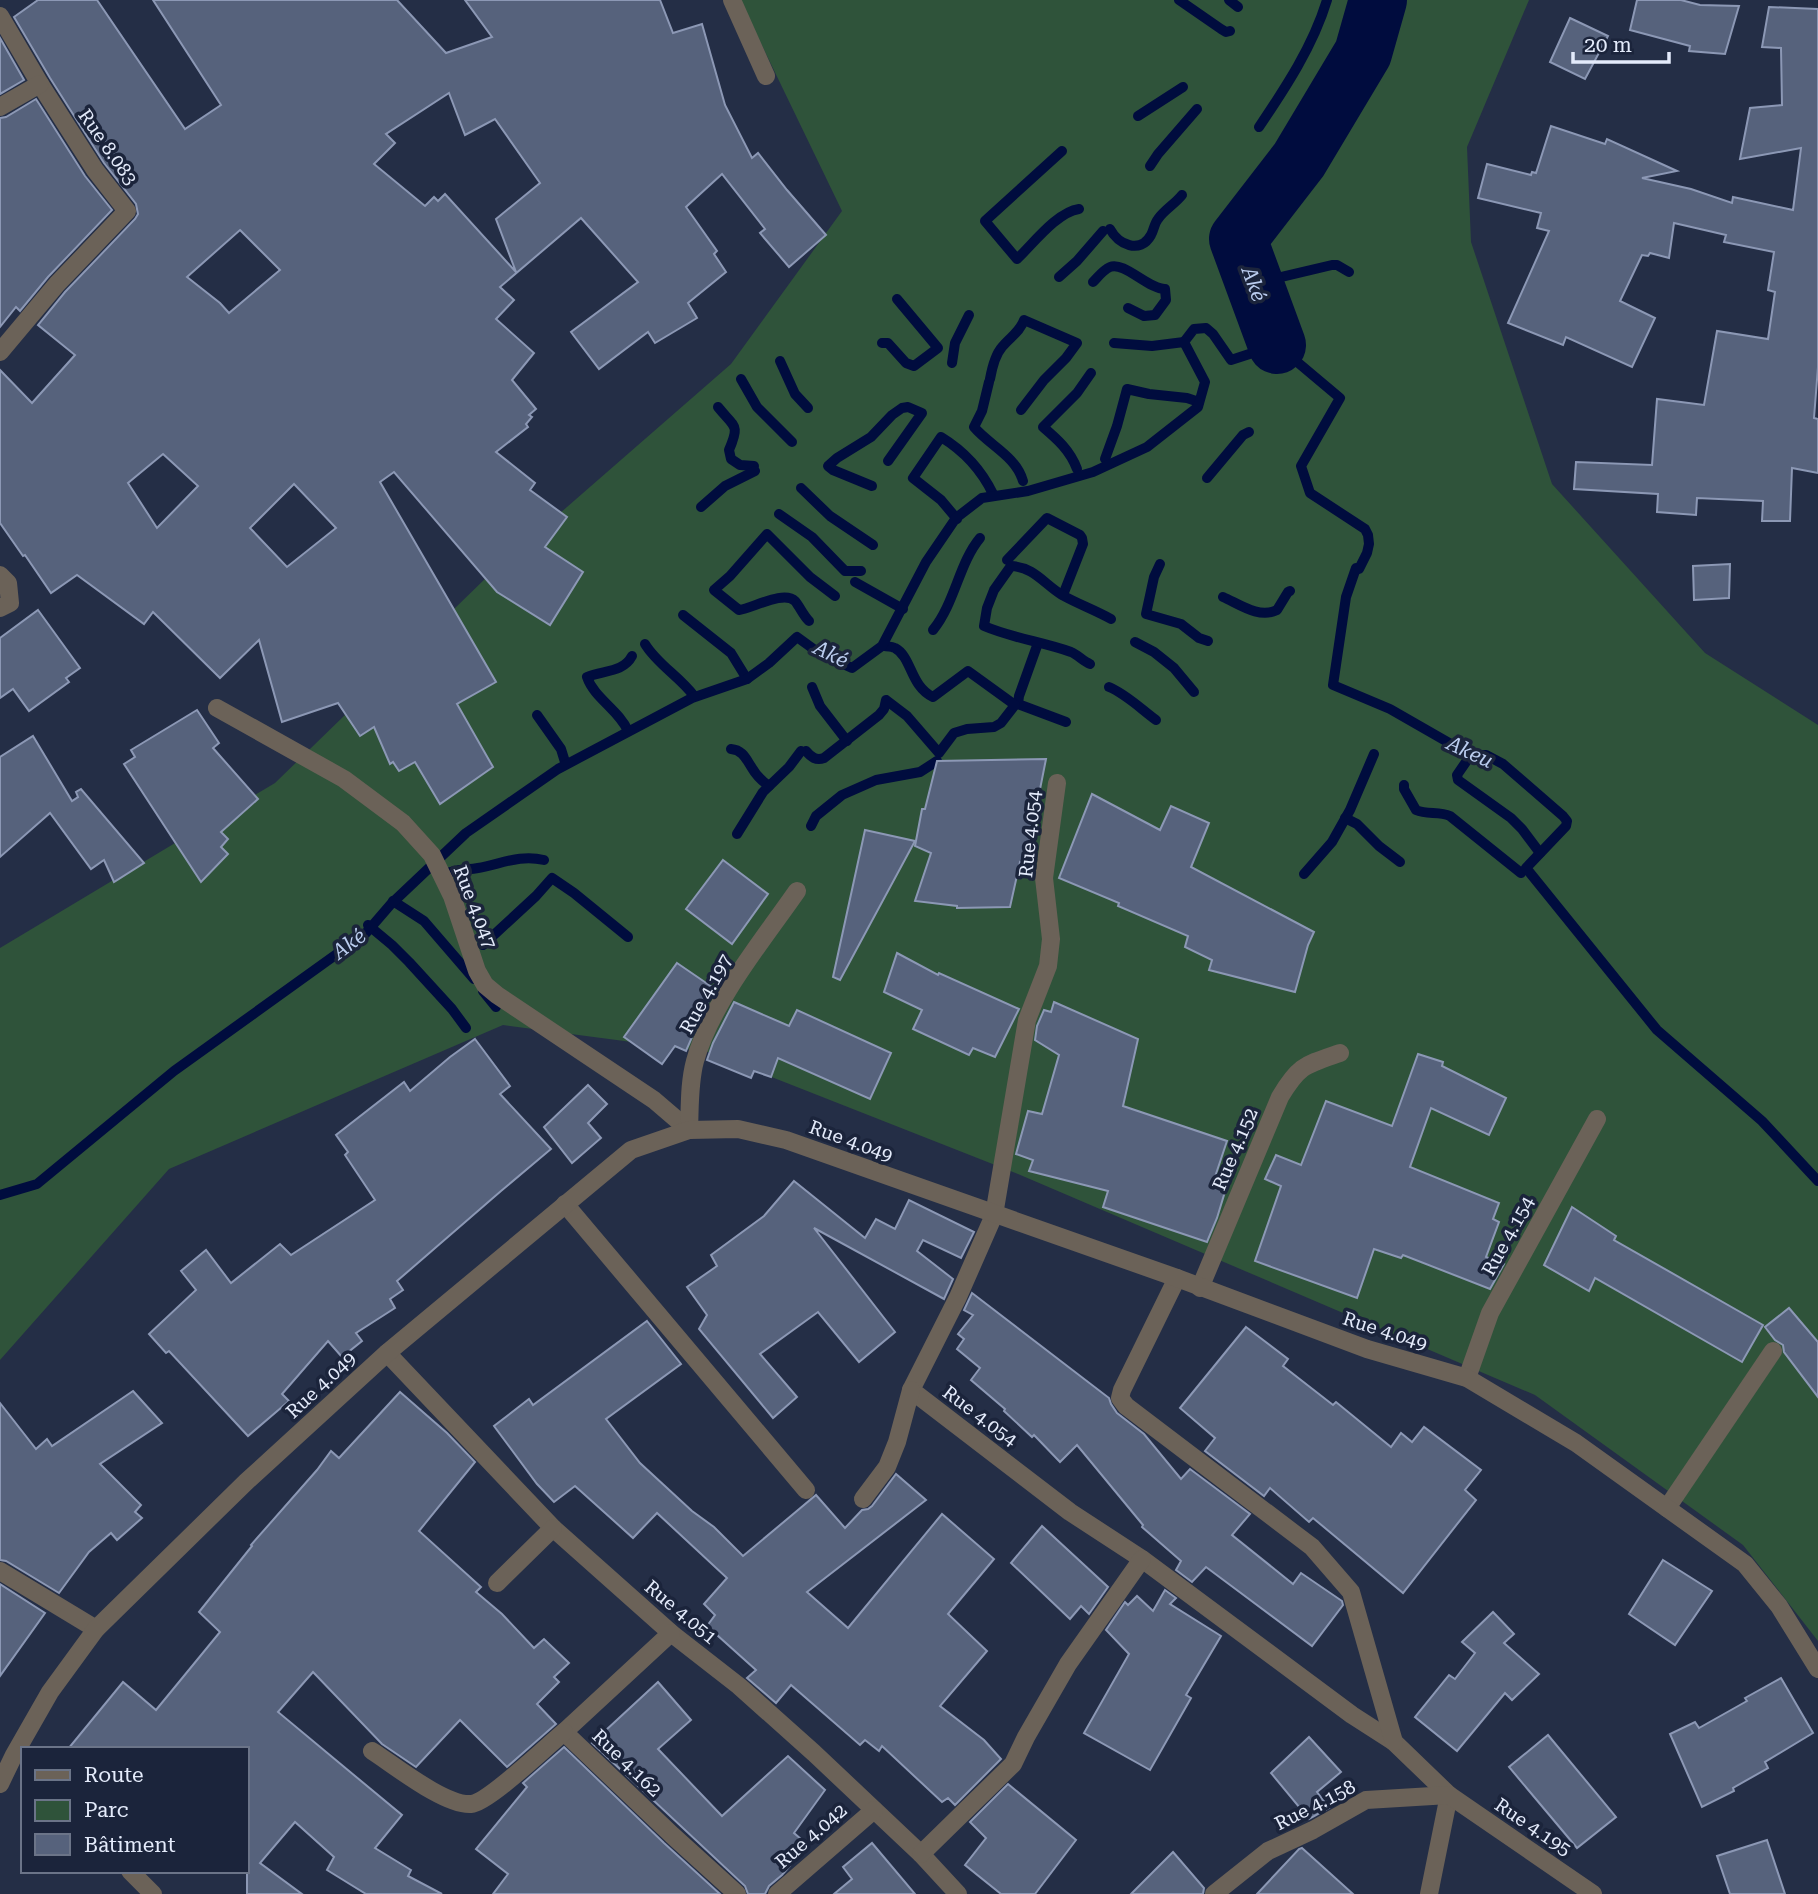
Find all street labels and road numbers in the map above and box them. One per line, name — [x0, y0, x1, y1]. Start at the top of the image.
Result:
street label: Rue 8.083 — [74, 105, 142, 189]
street label: Rue 4.054 — [1014, 789, 1046, 879]
street label: Rue 4.047 — [449, 862, 502, 952]
street label: Rue 4.197 — [675, 950, 737, 1038]
street label: Rue 4.152 — [1207, 1104, 1263, 1194]
street label: Rue 4.049 — [806, 1115, 896, 1167]
street label: Rue 4.154 — [1477, 1192, 1539, 1280]
street label: Rue 4.049 — [1340, 1307, 1430, 1355]
street label: Rue 4.049 — [281, 1347, 361, 1423]
street label: Rue 4.054 — [938, 1381, 1022, 1452]
street label: Rue 4.051 — [640, 1575, 722, 1649]
street label: Rue 4.162 — [588, 1724, 666, 1802]
street label: Rue 4.158 — [1271, 1775, 1359, 1835]
street label: Rue 4.195 — [1490, 1793, 1576, 1861]
street label: Rue 4.042 — [770, 1799, 852, 1873]

